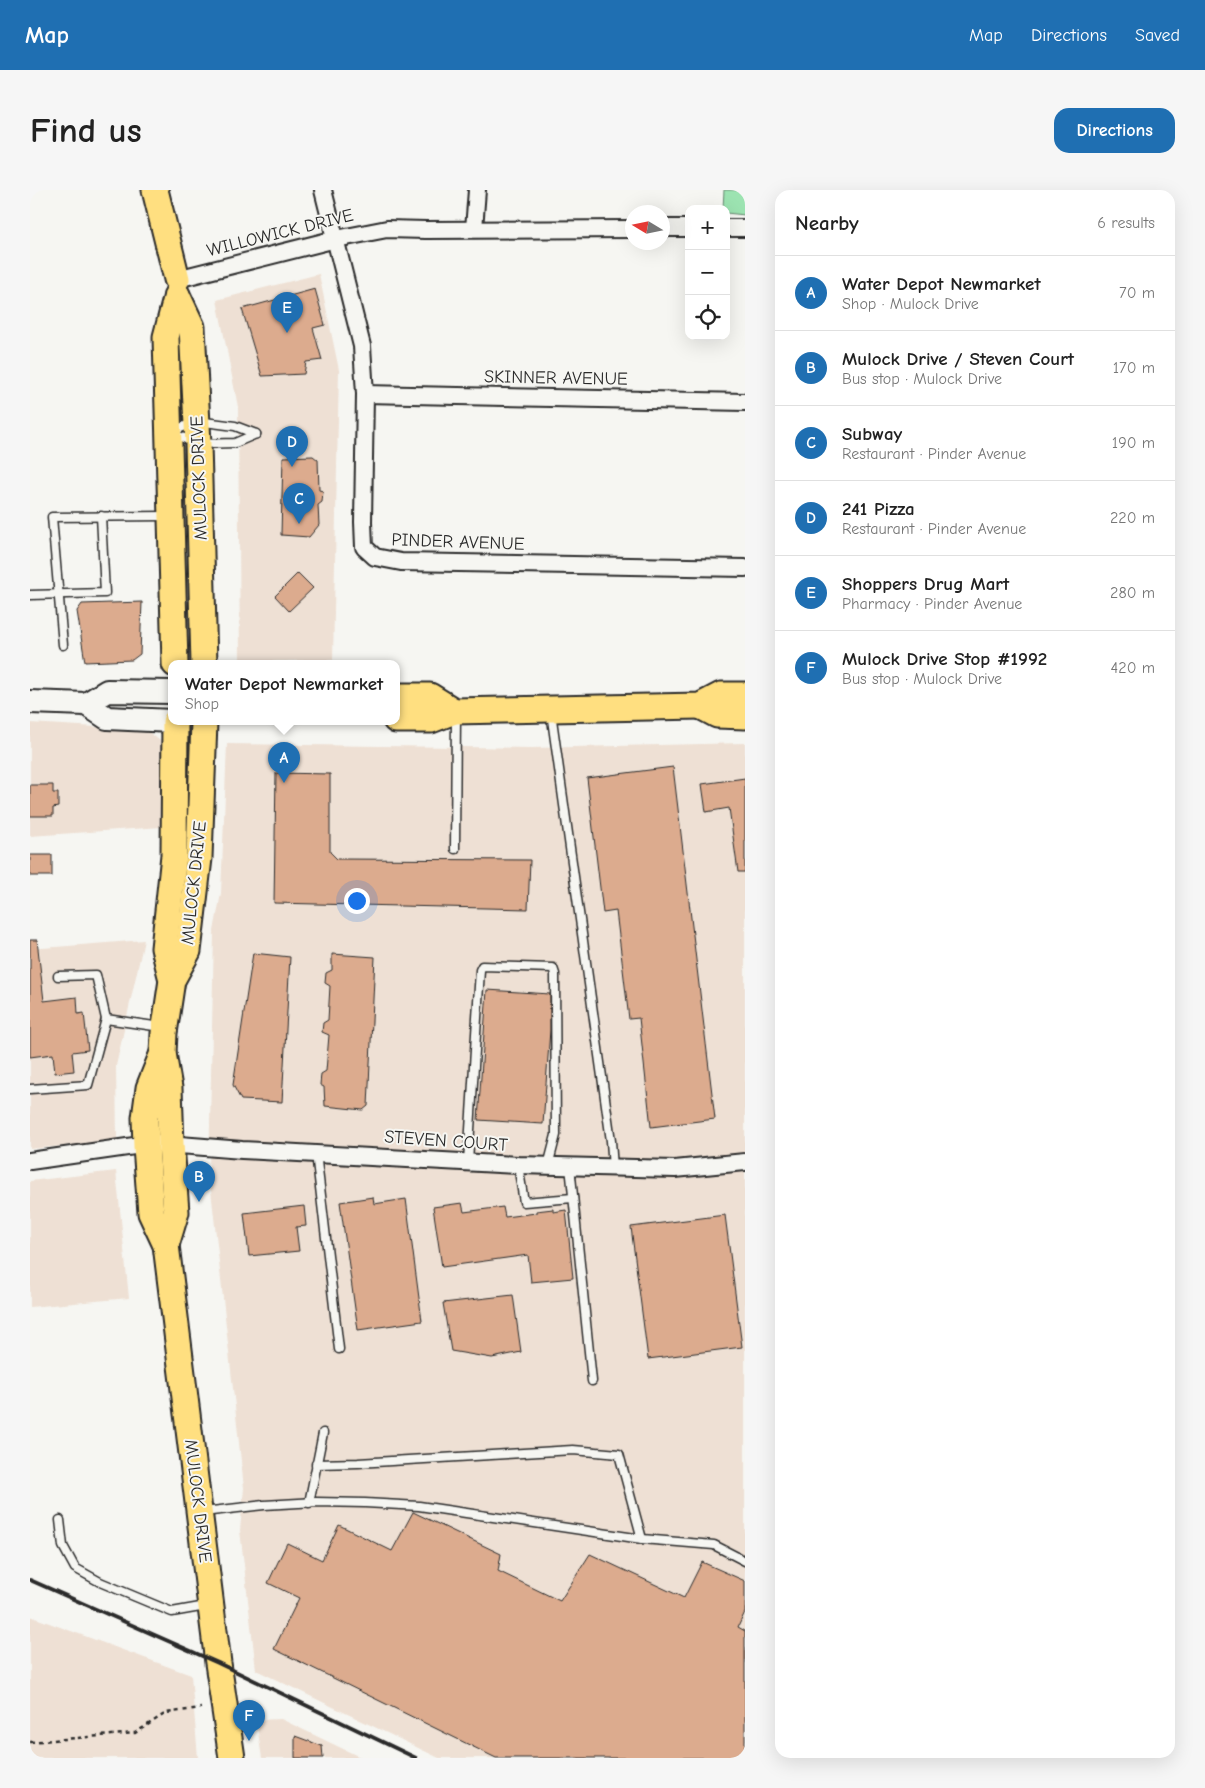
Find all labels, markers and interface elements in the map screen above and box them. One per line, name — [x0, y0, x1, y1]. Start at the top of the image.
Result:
text: Map — [25, 21, 69, 49]
text: Map — [969, 25, 1003, 46]
text: Directions — [1031, 25, 1107, 46]
text: Saved — [1135, 25, 1180, 46]
button: Directions — [1054, 108, 1175, 153]
text: Find us — [30, 110, 142, 151]
street label: WILLOWICK DRIVE — [205, 205, 356, 261]
north arrow — [625, 205, 670, 250]
map controls — [685, 205, 730, 340]
button: + — [685, 205, 730, 250]
text: Nearby — [795, 211, 859, 235]
text: 6 results — [1097, 214, 1155, 232]
button: − — [685, 250, 730, 295]
text: Water Depot Newmarket — [842, 273, 1041, 295]
text: A — [807, 284, 815, 302]
text: 70 m — [1119, 284, 1155, 302]
pin: E — [271, 292, 303, 333]
button: locate — [685, 295, 730, 340]
text: Shop · Mulock Drive — [842, 295, 979, 313]
text: Mulock Drive / Steven Court — [842, 348, 1074, 370]
text: B — [806, 359, 816, 377]
text: 170 m — [1113, 359, 1155, 377]
street label: SKINNER AVENUE — [484, 366, 628, 390]
text: Bus stop · Mulock Drive — [842, 370, 1002, 388]
street label: MULOCK DRIVE — [186, 415, 212, 540]
text: Subway — [842, 423, 902, 445]
pin: D — [276, 426, 308, 467]
text: C — [806, 434, 816, 452]
text: 190 m — [1112, 434, 1155, 452]
text: Restaurant · Pinder Avenue — [842, 445, 1026, 463]
pin: C — [283, 483, 315, 524]
text: 241 Pizza — [842, 498, 915, 520]
text: D — [806, 509, 816, 527]
text: 220 m — [1110, 509, 1155, 527]
text: Restaurant · Pinder Avenue — [842, 520, 1026, 538]
street label: PINDER AVENUE — [391, 529, 525, 555]
text: Shoppers Drug Mart — [842, 573, 1009, 595]
text: E — [806, 584, 816, 602]
text: 280 m — [1110, 584, 1155, 602]
text: Pharmacy · Pinder Avenue — [842, 595, 1022, 613]
text: Mulock Drive Stop #1992 — [842, 648, 1047, 670]
text: F — [806, 659, 816, 677]
text: 420 m — [1111, 659, 1155, 677]
popup — [168, 660, 400, 725]
text: Bus stop · Mulock Drive — [842, 670, 1002, 688]
text: Water Depot Newmarket — [185, 673, 383, 695]
text: Shop — [185, 695, 219, 713]
pin: A — [268, 742, 300, 783]
street label: MULOCK DRIVE — [177, 820, 211, 946]
your location — [344, 888, 370, 914]
street label: STEVEN COURT — [384, 1126, 509, 1156]
pin: B — [183, 1161, 215, 1202]
street label: MULOCK DRIVE — [180, 1438, 216, 1564]
pin: F — [233, 1700, 265, 1741]

